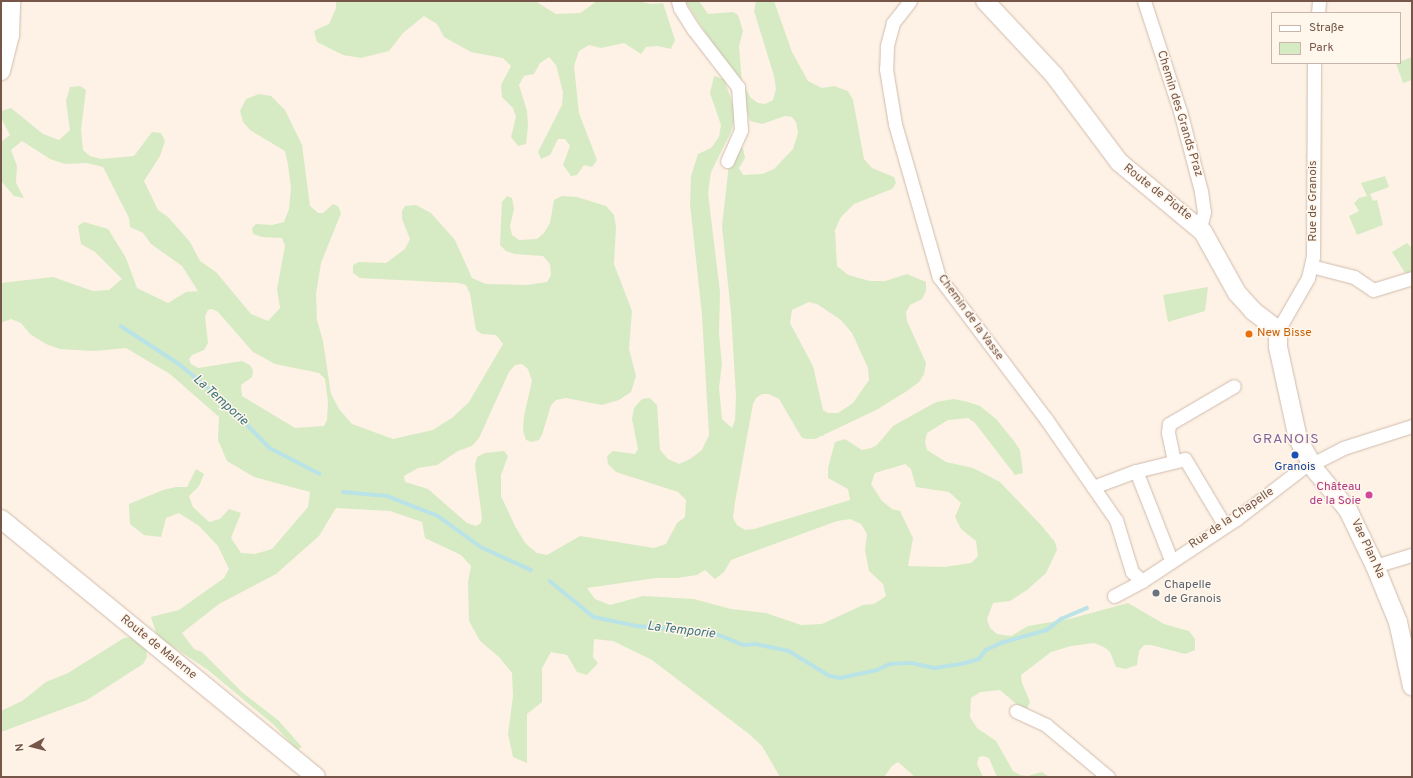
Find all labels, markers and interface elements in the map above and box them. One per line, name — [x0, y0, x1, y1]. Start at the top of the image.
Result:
legend — [1271, 12, 1401, 64]
text: Straße — [1309, 20, 1344, 36]
text: Park — [1309, 40, 1334, 56]
street label: Chemin des Grands Praz — [1153, 49, 1205, 179]
street label: Rue de Granois — [1307, 160, 1321, 242]
street label: Route de Piotte — [1120, 162, 1194, 224]
street label: Chemin de la Vasse — [934, 272, 1006, 364]
place label: New Bisse — [1257, 327, 1312, 341]
marker: New Bisse — [1244, 329, 1254, 339]
water label: La Temporie — [189, 372, 251, 430]
district label: GRANOIS — [1252, 432, 1320, 448]
marker: Granois — [1290, 450, 1300, 460]
place label: Granois — [1274, 461, 1316, 475]
place label: Château de la Soie — [1310, 481, 1361, 509]
street label: Rue de la Chapelle — [1187, 485, 1277, 553]
marker: Château de la Soie — [1364, 490, 1374, 500]
street label: Vae Plan Na — [1347, 517, 1387, 581]
place label: Chapelle de Granois — [1164, 579, 1221, 607]
marker: Chapelle de Granois — [1151, 588, 1161, 598]
street label: Route de Malerne — [117, 613, 199, 683]
water label: La Temporie — [646, 619, 716, 643]
north arrow — [12, 726, 52, 766]
text: N — [13, 743, 28, 752]

